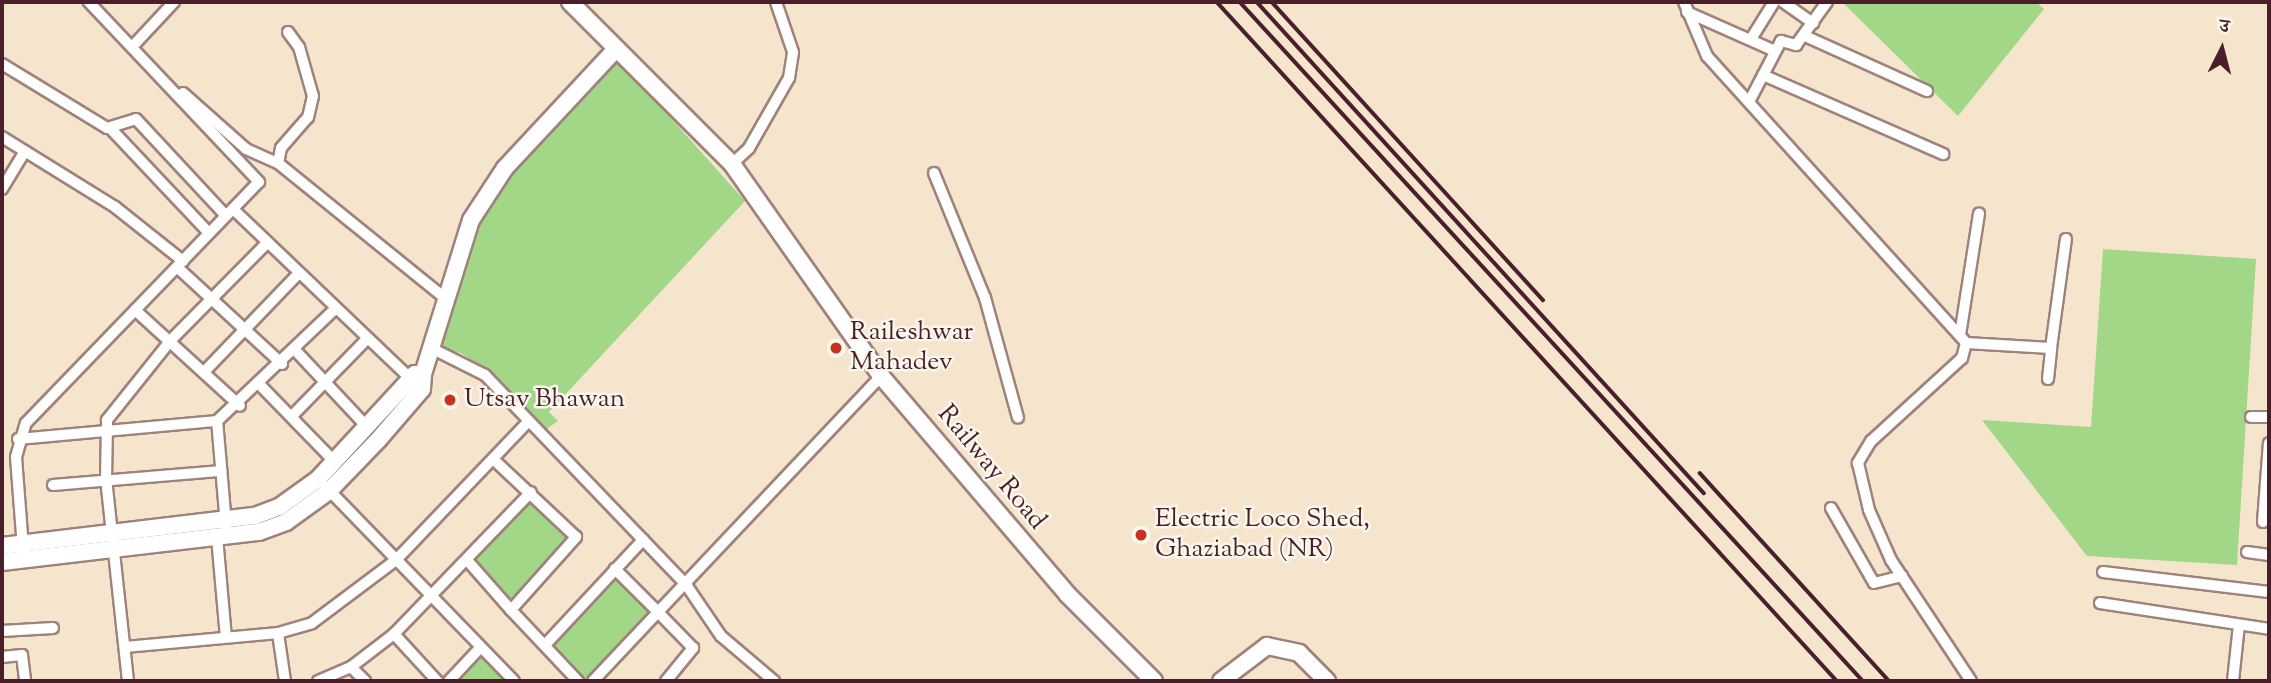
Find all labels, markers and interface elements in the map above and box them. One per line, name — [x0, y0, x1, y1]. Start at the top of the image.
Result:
north arrow — [2187, 14, 2257, 84]
text: उ — [2218, 14, 2230, 42]
place label: Raileshwar Mahadev — [850, 317, 973, 378]
marker: Raileshwar Mahadev — [828, 340, 844, 356]
place label: Utsav Bhawan — [464, 384, 625, 416]
marker: Utsav Bhawan — [442, 392, 458, 408]
street label: Railway Road — [930, 399, 1052, 537]
place label: Electric Loco Shed, Ghaziabad (NR) — [1155, 504, 1370, 566]
marker: Electric Loco Shed, Ghaziabad (NR) — [1133, 527, 1149, 543]

